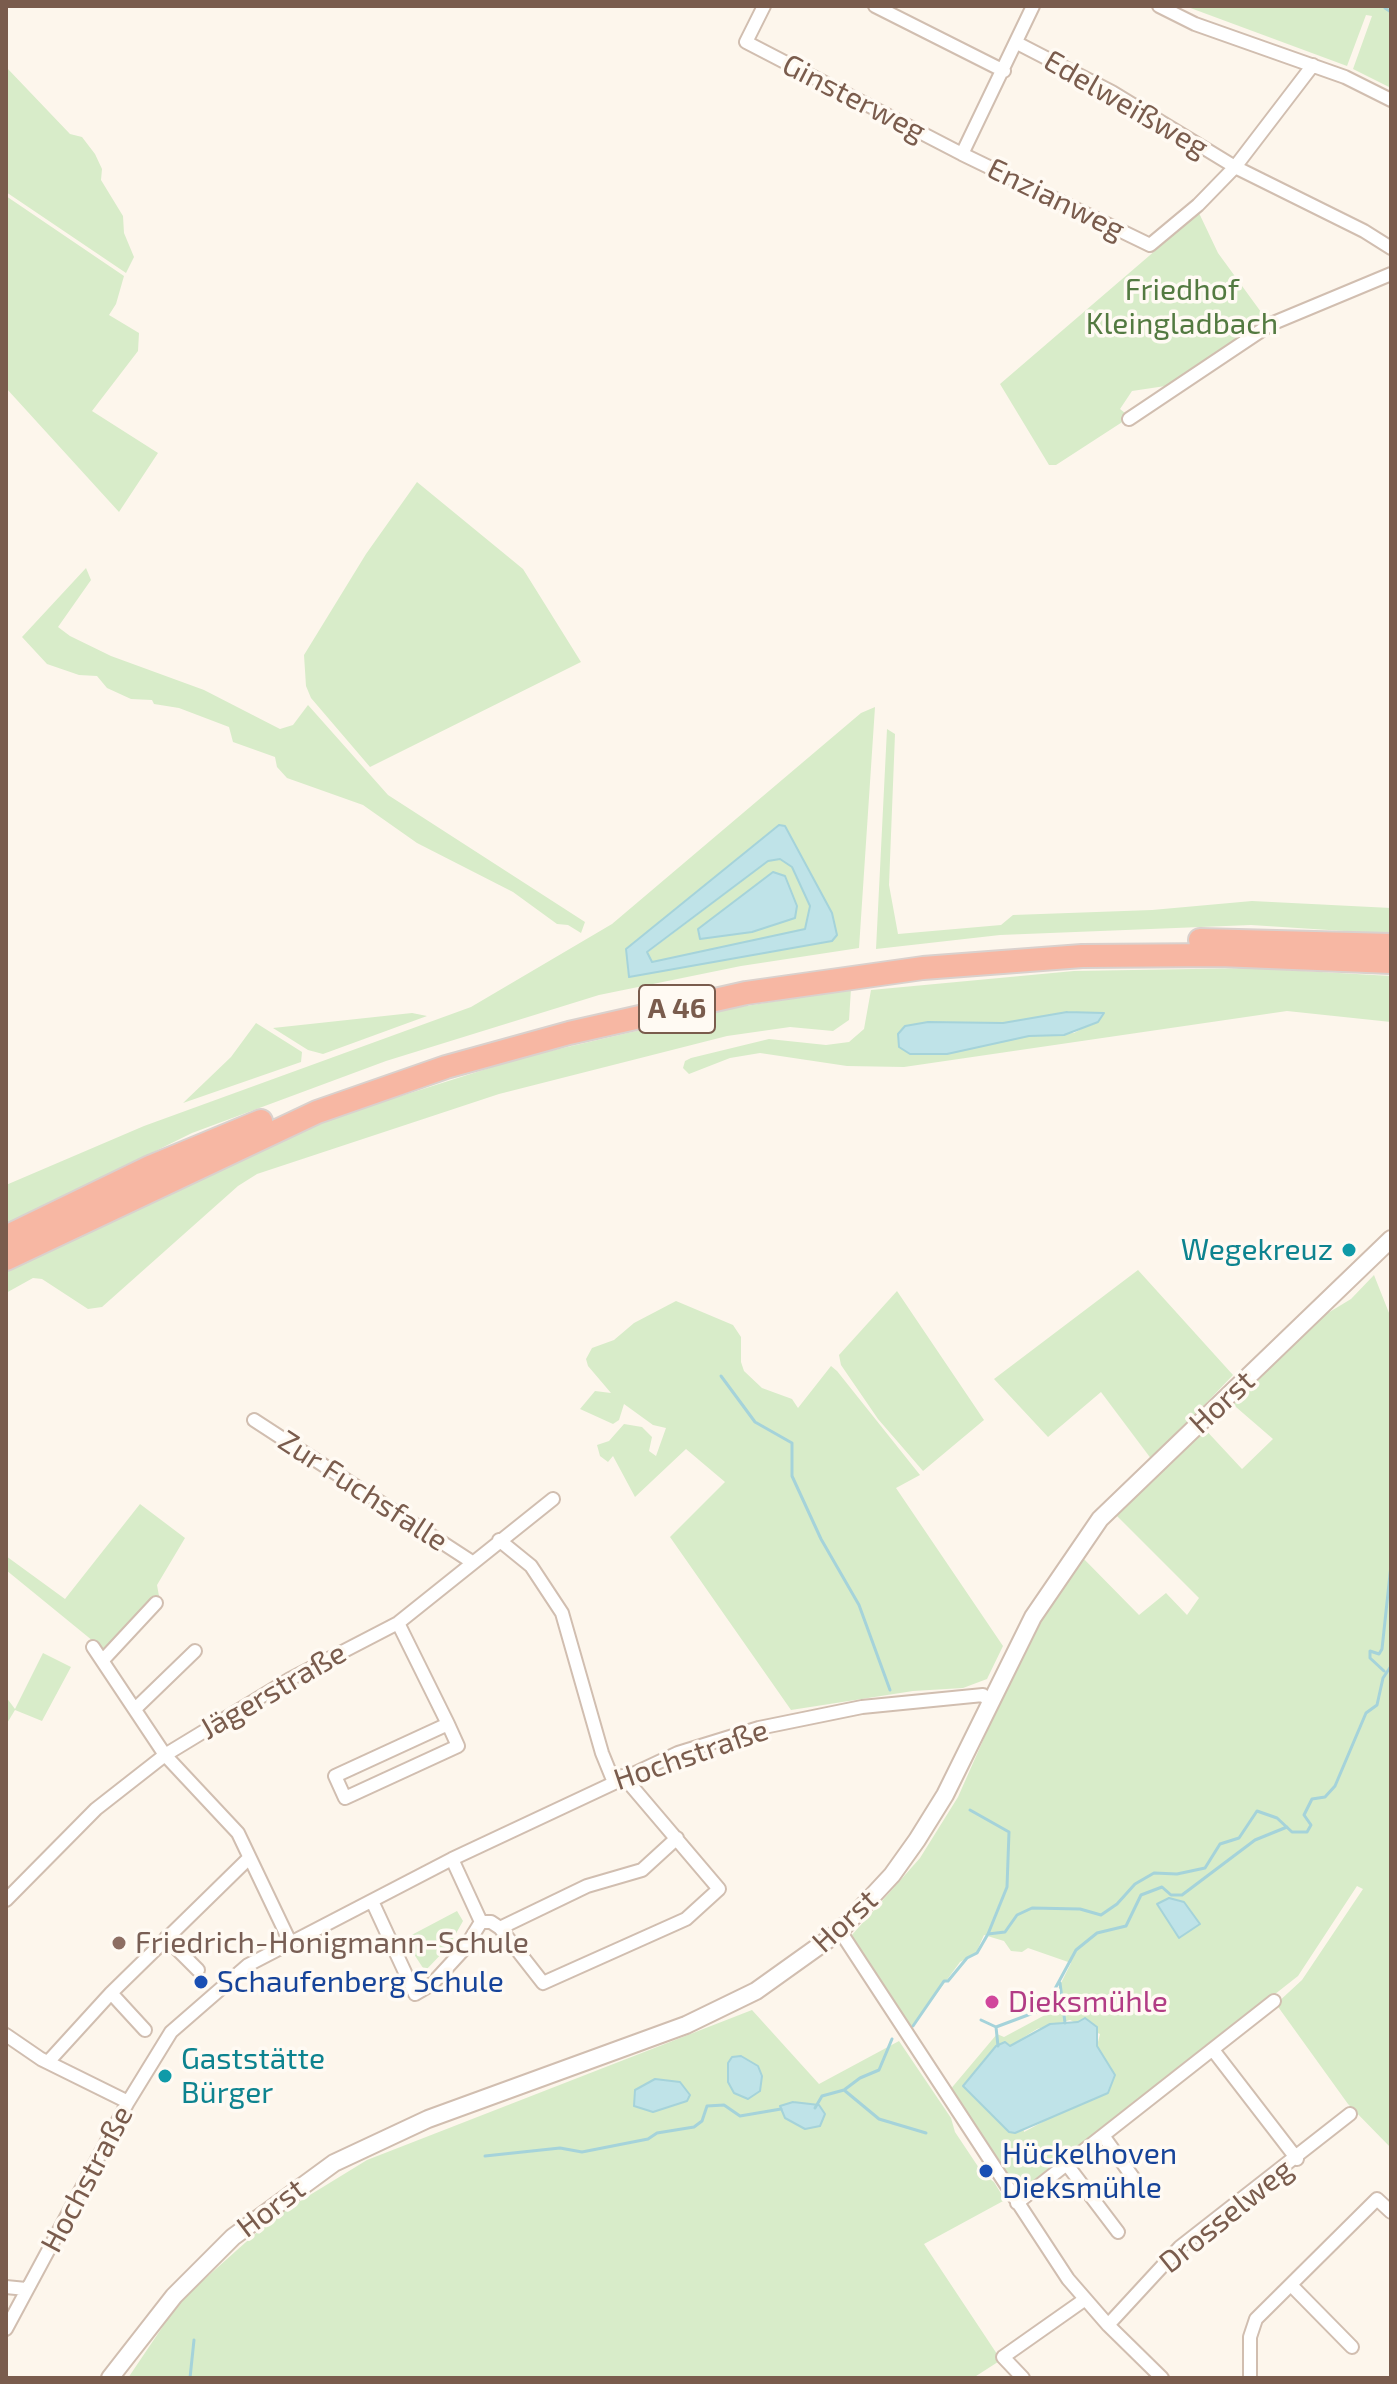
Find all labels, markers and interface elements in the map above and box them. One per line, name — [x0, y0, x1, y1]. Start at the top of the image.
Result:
street label: Edelweißweg — [1037, 42, 1215, 166]
street label: Ginsterweg — [776, 47, 932, 149]
street label: Enzianweg — [981, 150, 1131, 248]
park label: Friedhof Kleingladbach — [1086, 272, 1278, 342]
road number: A 46 — [639, 985, 715, 1033]
place label: Wegekreuz — [1181, 1232, 1333, 1268]
marker: Wegekreuz — [1340, 1241, 1358, 1259]
street label: Horst — [1182, 1363, 1262, 1441]
street label: Zur Fuchsfalle — [272, 1423, 454, 1559]
street label: Jägerstraße — [193, 1635, 353, 1747]
street label: Hochstraße — [609, 1712, 773, 1798]
street label: Horst — [805, 1882, 885, 1960]
place label: Friedrich-Honigmann-Schule — [135, 1925, 529, 1961]
marker: Friedrich-Honigmann-Schule — [110, 1934, 128, 1952]
place label: Schaufenberg Schule — [217, 1964, 504, 2000]
marker: Schaufenberg Schule — [192, 1973, 210, 1991]
place label: Dieksmühle — [1008, 1984, 1168, 2020]
marker: Dieksmühle — [983, 1993, 1001, 2011]
place label: Gaststätte Bürger — [181, 2041, 325, 2112]
marker: Gaststätte Bürger — [156, 2067, 174, 2085]
street label: Hochstraße — [33, 2100, 141, 2258]
place label: Hückelhoven Dieksmühle — [1002, 2136, 1177, 2206]
street label: Drosselweg — [1152, 2151, 1300, 2281]
marker: Hückelhoven Dieksmühle — [977, 2162, 995, 2180]
street label: Horst — [230, 2171, 312, 2245]

